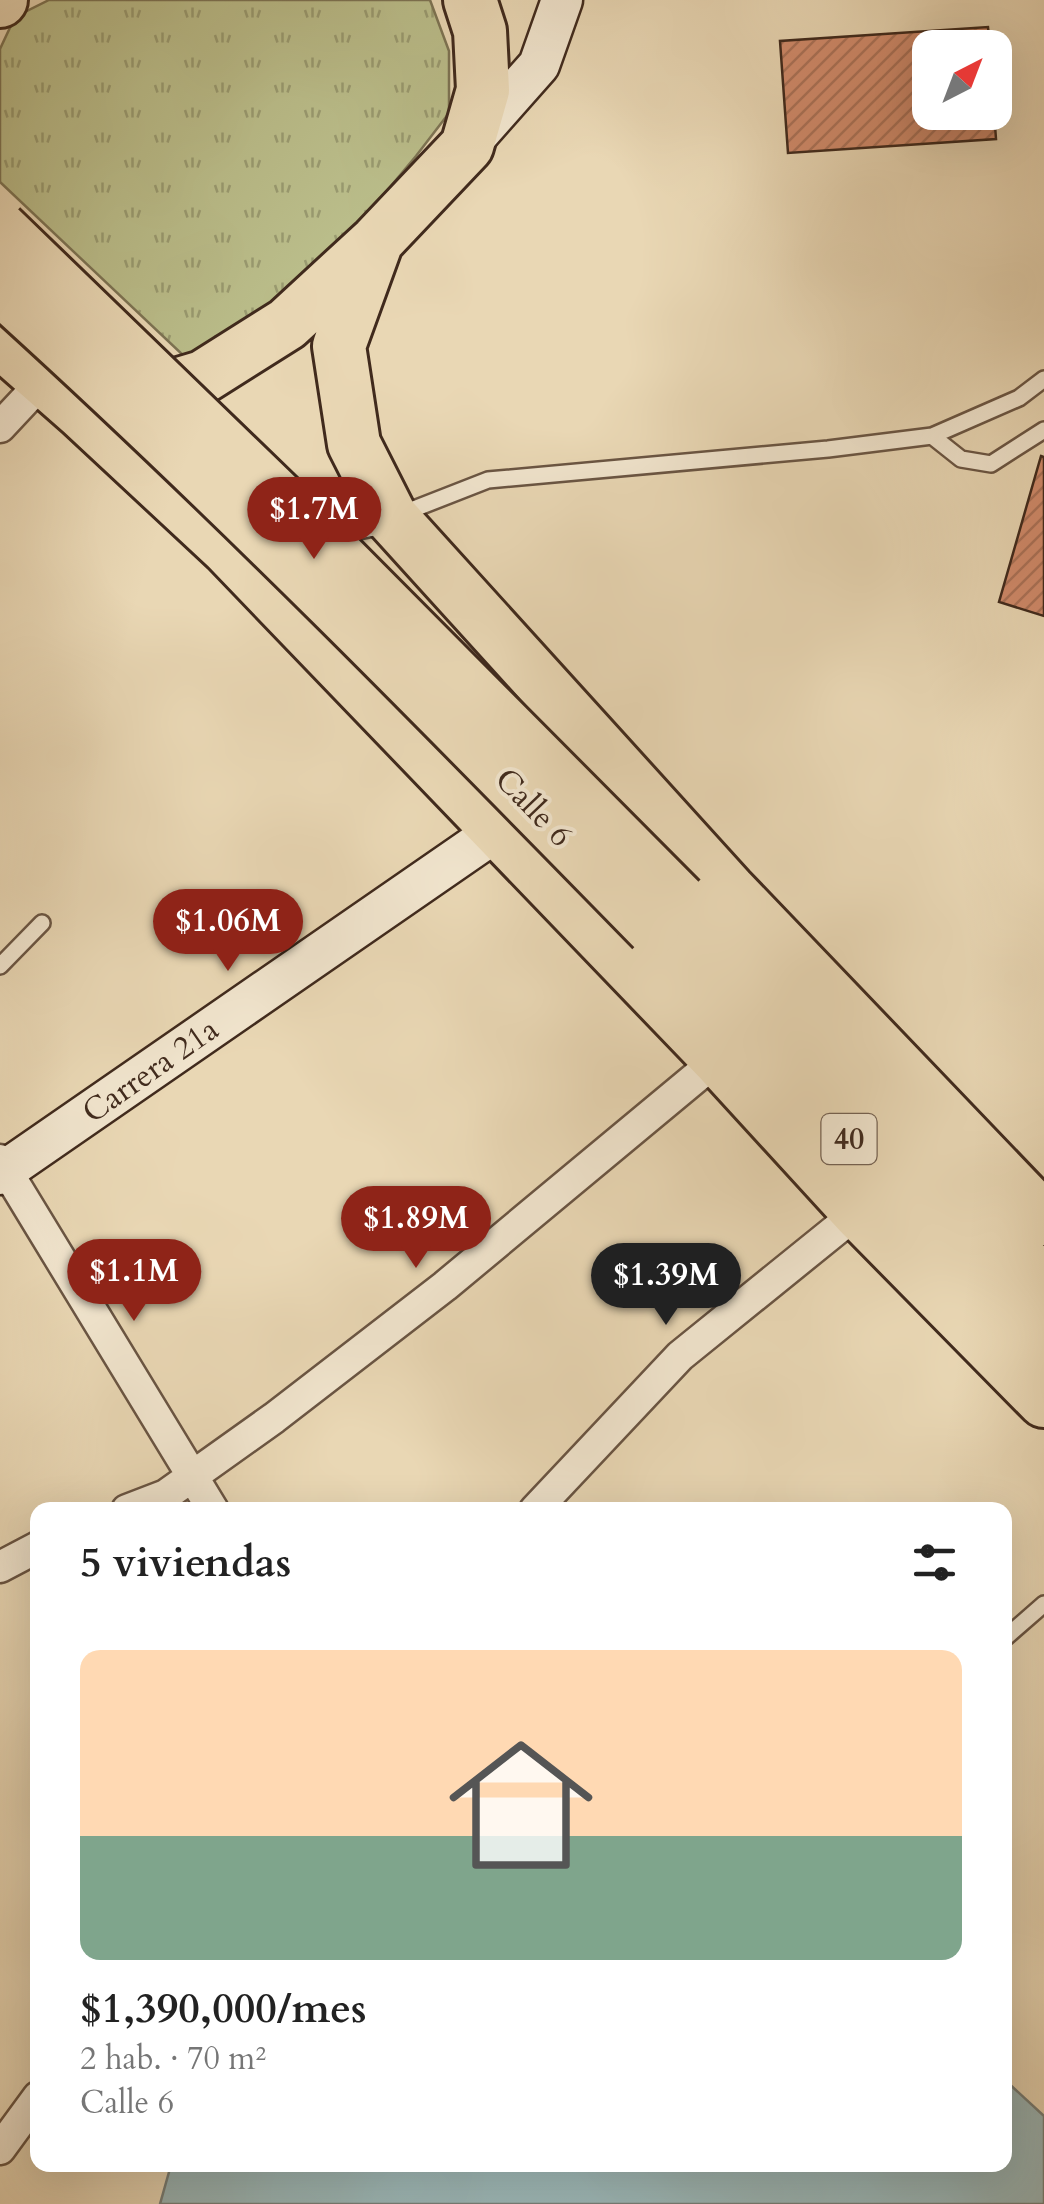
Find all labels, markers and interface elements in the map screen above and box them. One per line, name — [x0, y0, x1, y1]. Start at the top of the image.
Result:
north arrow — [912, 30, 1012, 130]
map controls — [912, 30, 1012, 130]
pin: $1.7M — [244, 477, 384, 562]
text: $1.7M — [269, 487, 359, 531]
street label: Calle 6 — [485, 759, 582, 857]
pin: $1.06M — [147, 889, 309, 974]
text: $1.06M — [175, 899, 281, 943]
street label: Carrera 21a — [74, 1008, 228, 1134]
road number: 40 — [822, 1114, 876, 1164]
pin: $1.89M — [335, 1186, 497, 1271]
text: $1.89M — [363, 1196, 469, 1240]
pin: $1.1M — [64, 1239, 204, 1324]
pin: $1.39M — [585, 1243, 747, 1328]
text: $1.1M — [89, 1249, 179, 1293]
text: $1.39M — [613, 1253, 719, 1297]
text: 5 viviendas — [80, 1534, 291, 1591]
icon: filters — [907, 1535, 962, 1590]
icon: home — [431, 1715, 611, 1895]
text: $1,390,000/mes — [80, 1980, 367, 2037]
text: 2 hab. · 70 m² — [80, 2037, 266, 2081]
text: Calle 6 — [80, 2081, 174, 2125]

